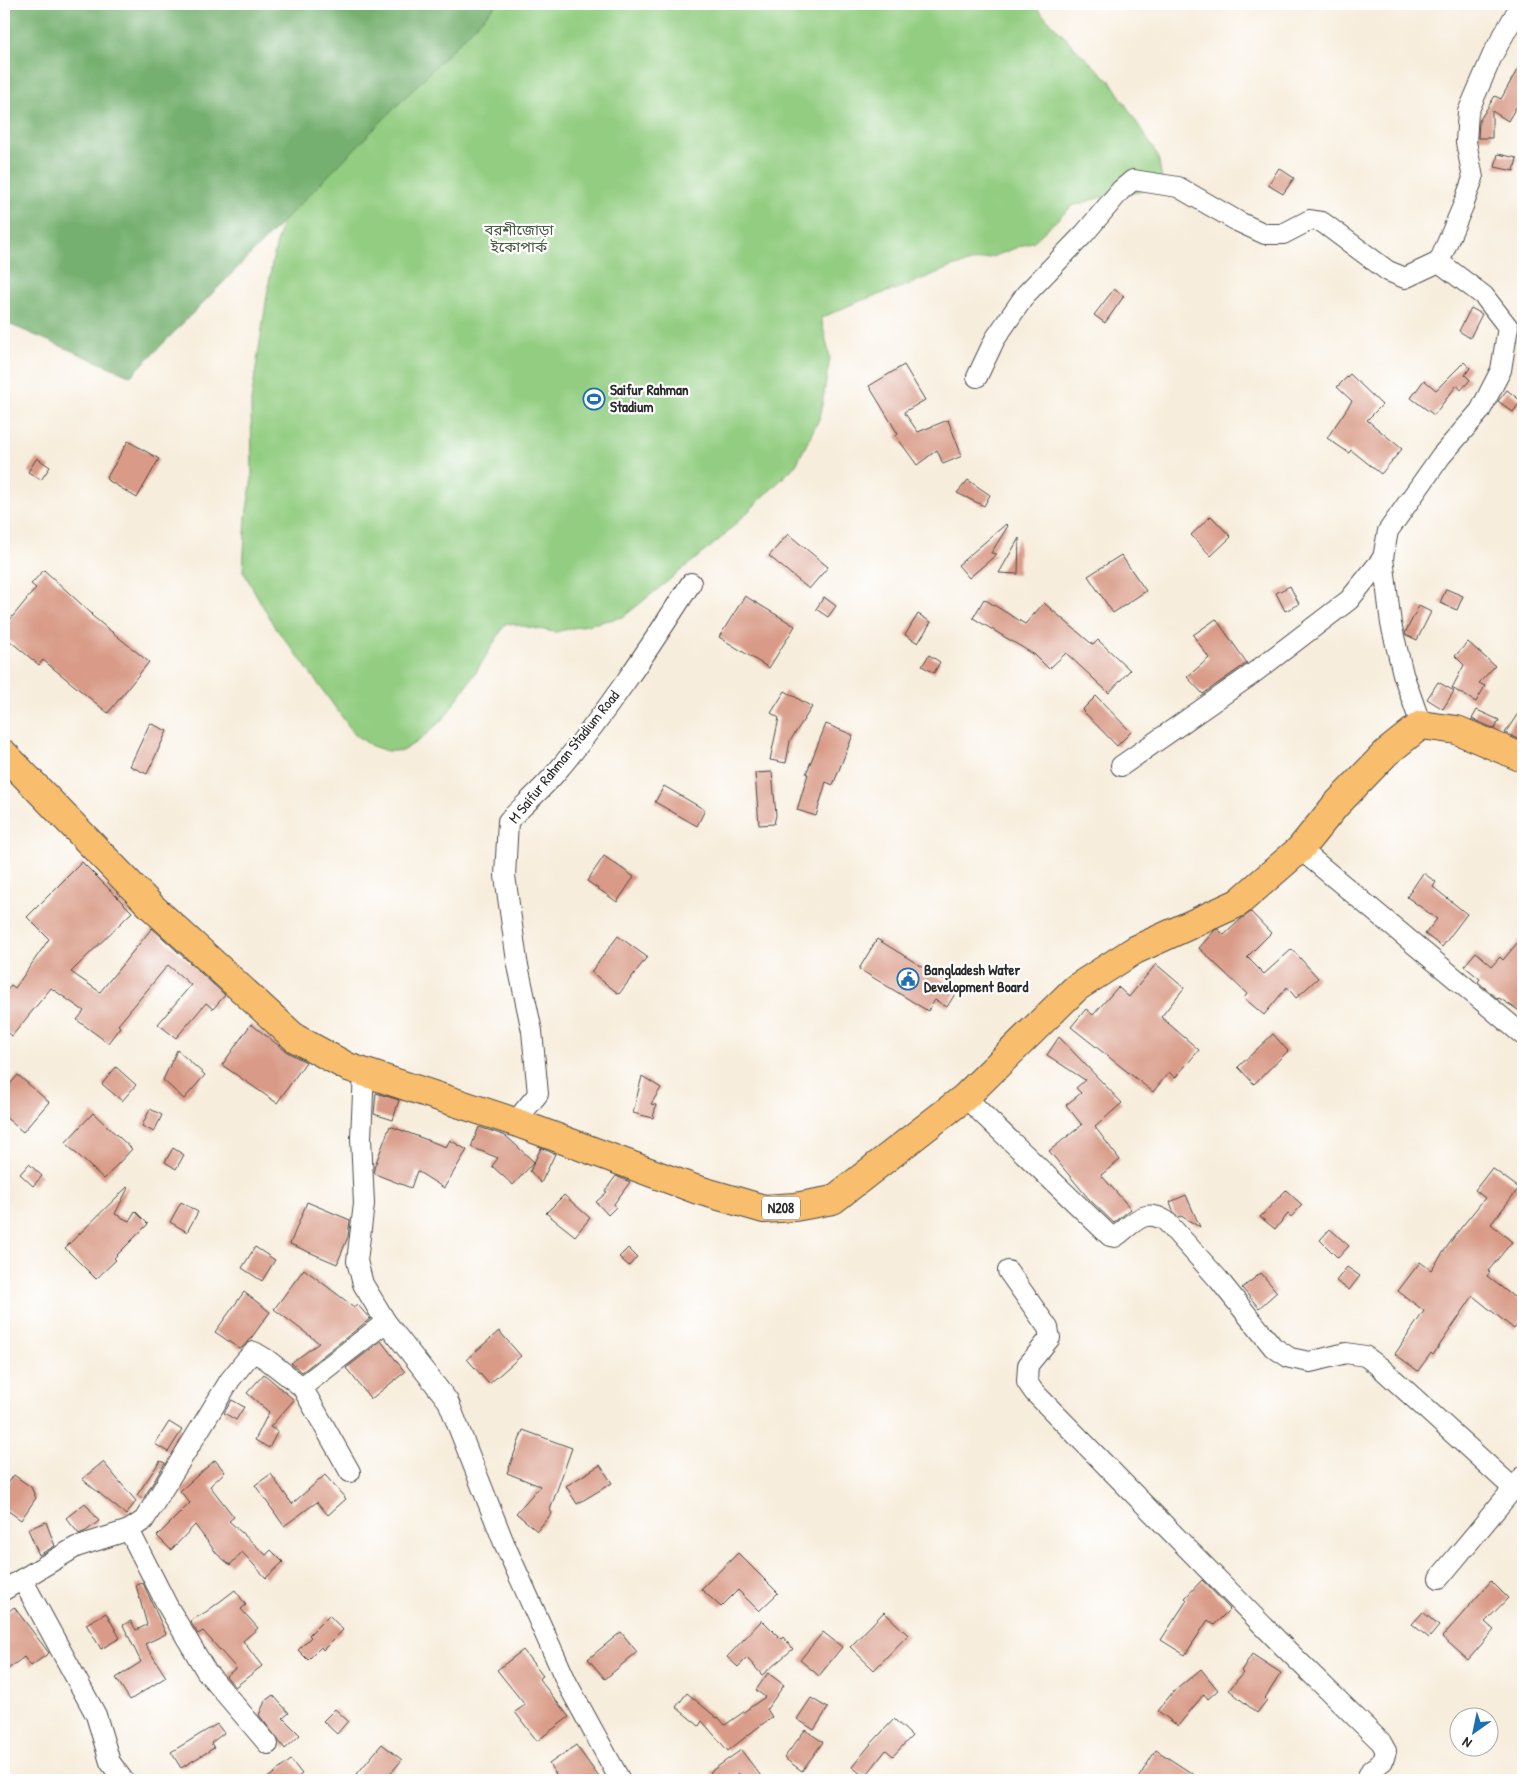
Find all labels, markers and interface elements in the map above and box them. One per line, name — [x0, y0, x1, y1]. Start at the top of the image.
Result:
park label: বরশীজোড়া ইকোপার্ক — [483, 219, 555, 257]
place label: Saifur Rahman Stadium — [610, 379, 689, 417]
sports icon: Saifur Rahman Stadium — [582, 387, 606, 411]
street label: M Saifur Rahman Stadium Road — [503, 686, 624, 828]
place label: Bangladesh Water Development Board — [924, 959, 1028, 998]
public building icon: Bangladesh Water Development Board — [896, 967, 920, 991]
road number: N208 — [762, 1196, 800, 1220]
north arrow — [1450, 1706, 1500, 1756]
text: N — [1458, 1733, 1475, 1753]

